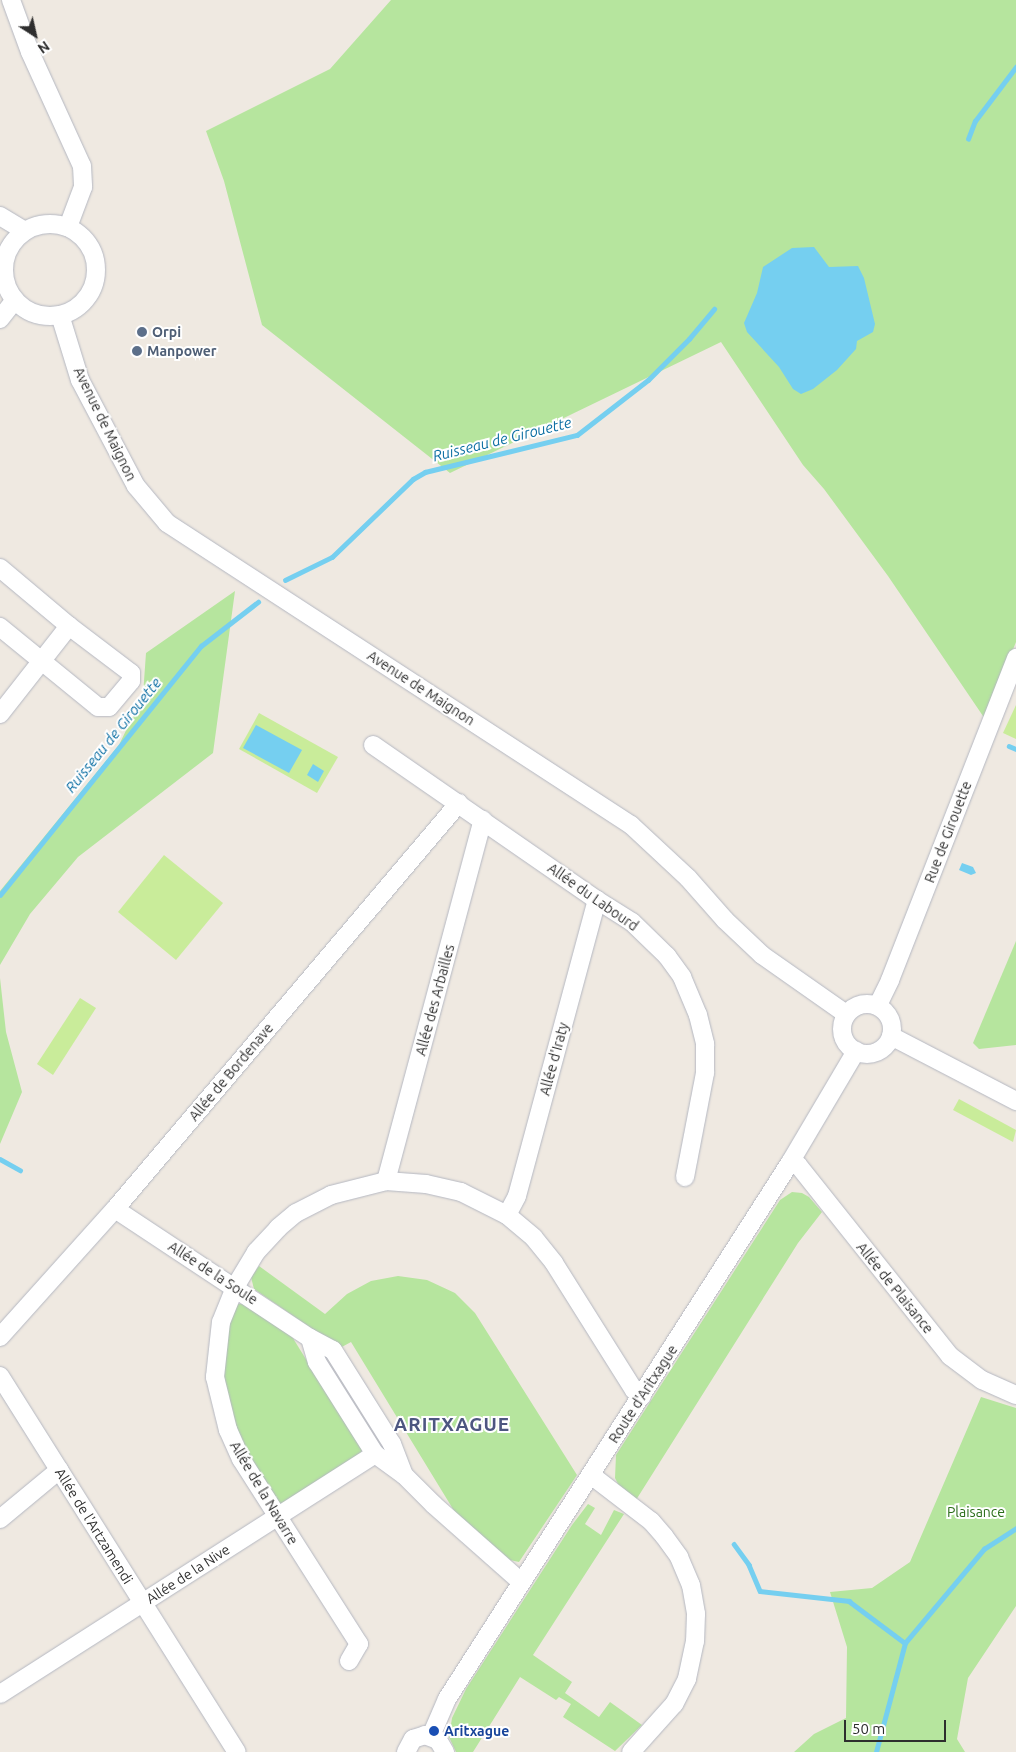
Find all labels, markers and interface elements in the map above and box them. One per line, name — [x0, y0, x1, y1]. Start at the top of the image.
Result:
north arrow — [10, 10, 60, 60]
text: N — [35, 38, 52, 57]
place label: Orpi — [152, 324, 181, 340]
marker: Orpi — [136, 326, 148, 338]
place label: Manpower — [147, 343, 217, 359]
marker: Manpower — [131, 345, 143, 357]
street label: Avenue de Maignon — [70, 364, 140, 484]
water label: Ruisseau de Girouette — [431, 413, 573, 465]
street label: Avenue de Maignon — [364, 647, 478, 729]
water label: Ruisseau de Girouette — [61, 674, 165, 796]
street label: Rue de Girouette — [921, 779, 975, 885]
street label: Allée du Labourd — [544, 860, 642, 934]
street label: Allée des Arbailles — [412, 942, 458, 1058]
street label: Allée de Bordenave — [185, 1020, 277, 1124]
street label: Allée d'Iraty — [536, 1021, 572, 1097]
street label: Allée de la Soule — [165, 1238, 261, 1308]
street label: Allée de Plaisance — [853, 1239, 937, 1337]
street label: Route d'Aritxague — [605, 1342, 681, 1446]
district label: ARITXAGUE — [393, 1414, 511, 1436]
street label: Allée de la Navarre — [226, 1438, 302, 1548]
street label: Allée de l'Artzamendi — [52, 1465, 136, 1587]
park label: Plaisance — [947, 1504, 1005, 1520]
street label: Allée de la Nive — [143, 1541, 233, 1607]
scale bar — [846, 1710, 948, 1742]
text: 50 m — [852, 1720, 885, 1737]
place label: Aritxague — [444, 1723, 509, 1739]
marker: Aritxague — [428, 1725, 440, 1737]

